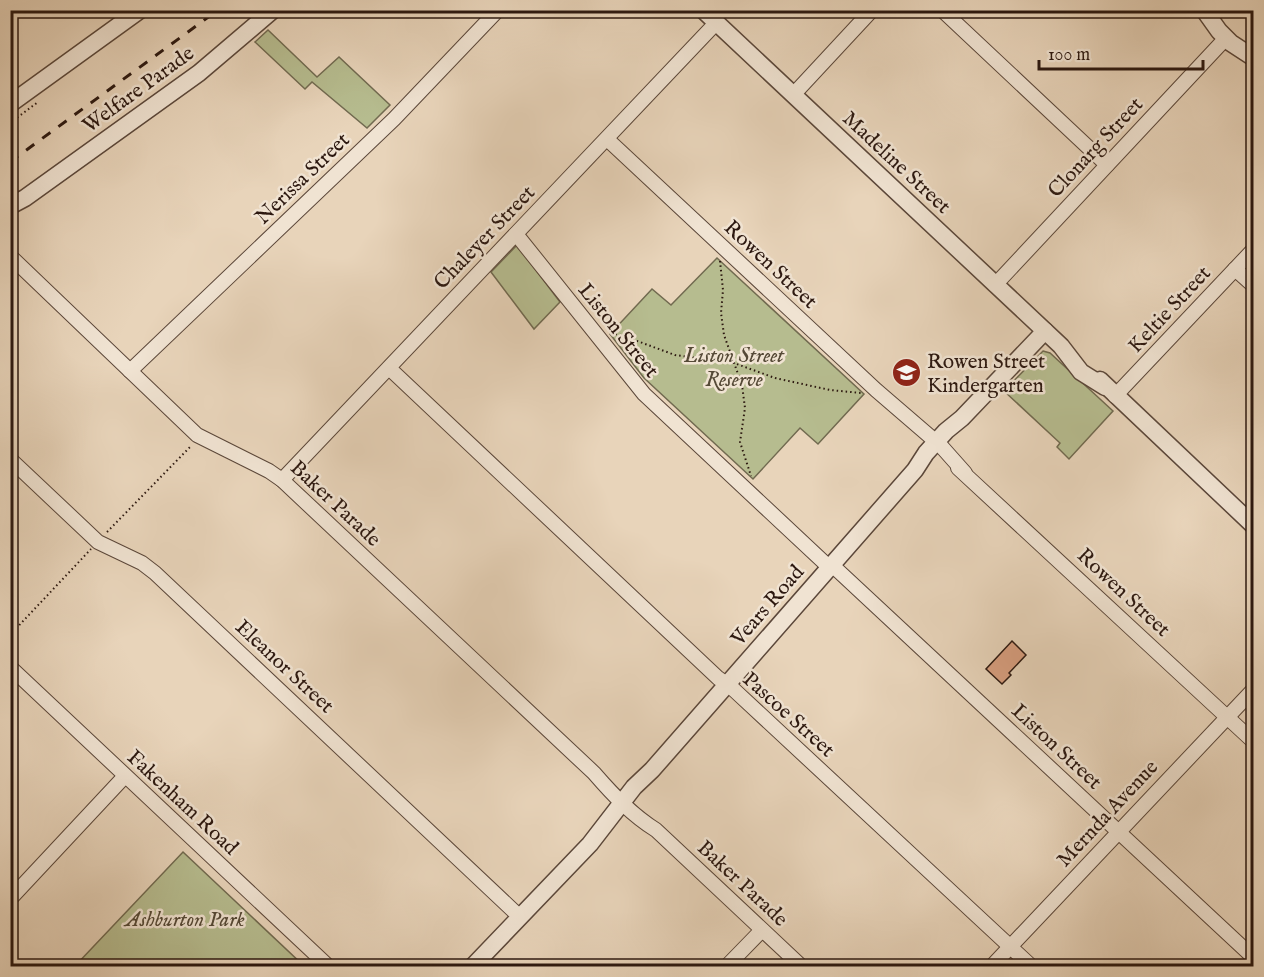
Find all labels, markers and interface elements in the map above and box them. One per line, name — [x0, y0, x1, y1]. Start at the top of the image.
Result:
scale bar — [1039, 33, 1202, 71]
street label: Welfare Parade — [78, 40, 200, 140]
text: 100 m — [1048, 44, 1090, 67]
street label: Clonarg Street — [1043, 92, 1150, 204]
street label: Madeline Street — [836, 106, 956, 220]
street label: Nerissa Street — [250, 127, 356, 231]
street label: Chaleyer Street — [429, 180, 542, 296]
street label: Rowen Street — [718, 215, 822, 315]
street label: Keltie Street — [1123, 261, 1217, 359]
street label: Liston Street — [571, 278, 664, 384]
park label: Liston Street Reserve — [683, 343, 785, 394]
place label: Rowen Street Kindergarten — [927, 349, 1045, 400]
school or university icon: Rowen Street Kindergarten — [890, 357, 922, 389]
street label: Baker Parade — [284, 455, 386, 553]
street label: Rowen Street — [1071, 543, 1175, 643]
street label: Vears Road — [725, 559, 811, 653]
street label: Eleanor Street — [229, 614, 339, 720]
street label: Pascoe Street — [736, 667, 840, 764]
street label: Liston Street — [1005, 698, 1107, 796]
street label: Fakenham Road — [121, 745, 244, 862]
street label: Mernda Avenue — [1051, 754, 1165, 873]
street label: Baker Parade — [691, 835, 793, 933]
park label: Ashburton Park — [123, 907, 245, 934]

